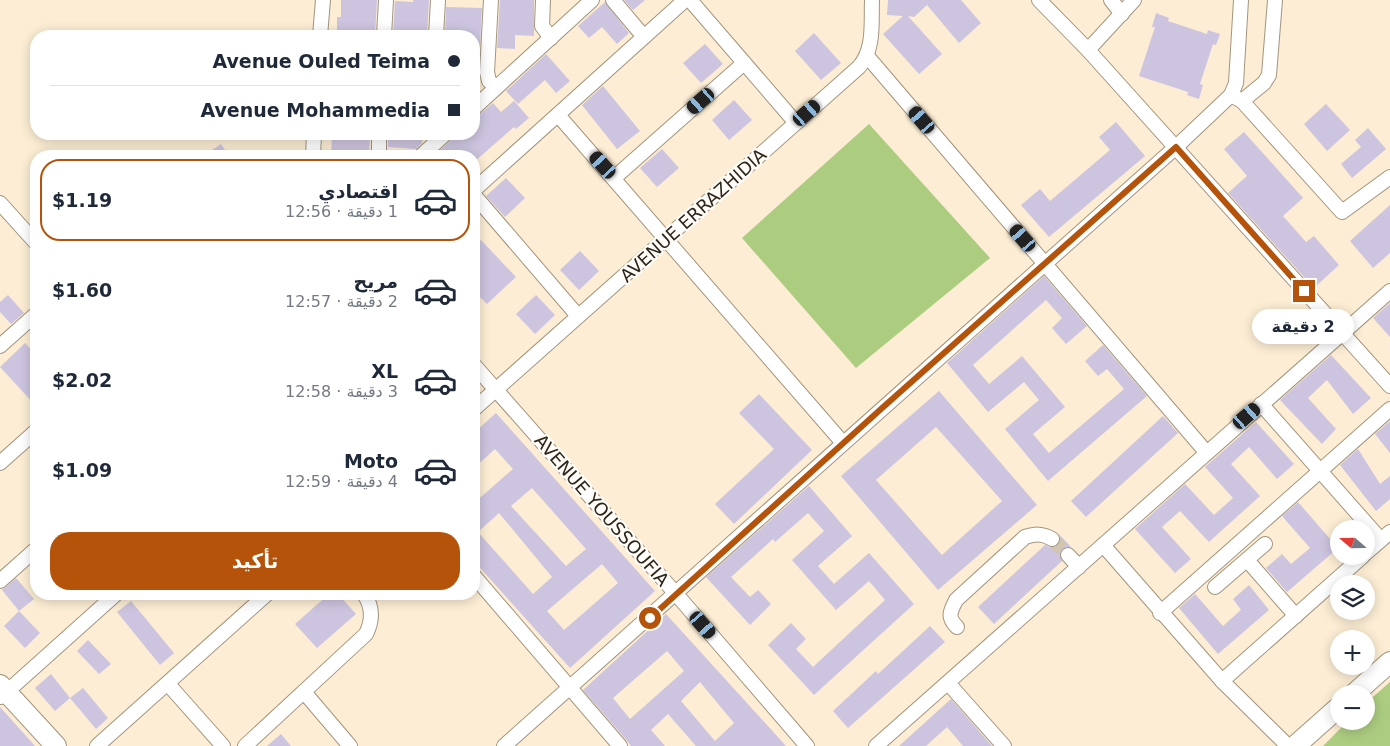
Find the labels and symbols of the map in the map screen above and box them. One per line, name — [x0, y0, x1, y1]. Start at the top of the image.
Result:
car — [684, 85, 717, 117]
car — [790, 97, 823, 129]
car — [906, 104, 937, 136]
street label: AVENUE ERRAZHIDIA — [616, 143, 771, 286]
car — [587, 149, 618, 181]
car — [1007, 222, 1038, 254]
route end — [1293, 280, 1315, 302]
callout: 2 دقيقة — [1253, 308, 1355, 344]
car — [1230, 400, 1263, 432]
street label: AVENUE YOUSSOUFIA — [530, 430, 674, 591]
north arrow — [1330, 520, 1375, 565]
route start — [639, 607, 661, 629]
car — [687, 609, 718, 641]

